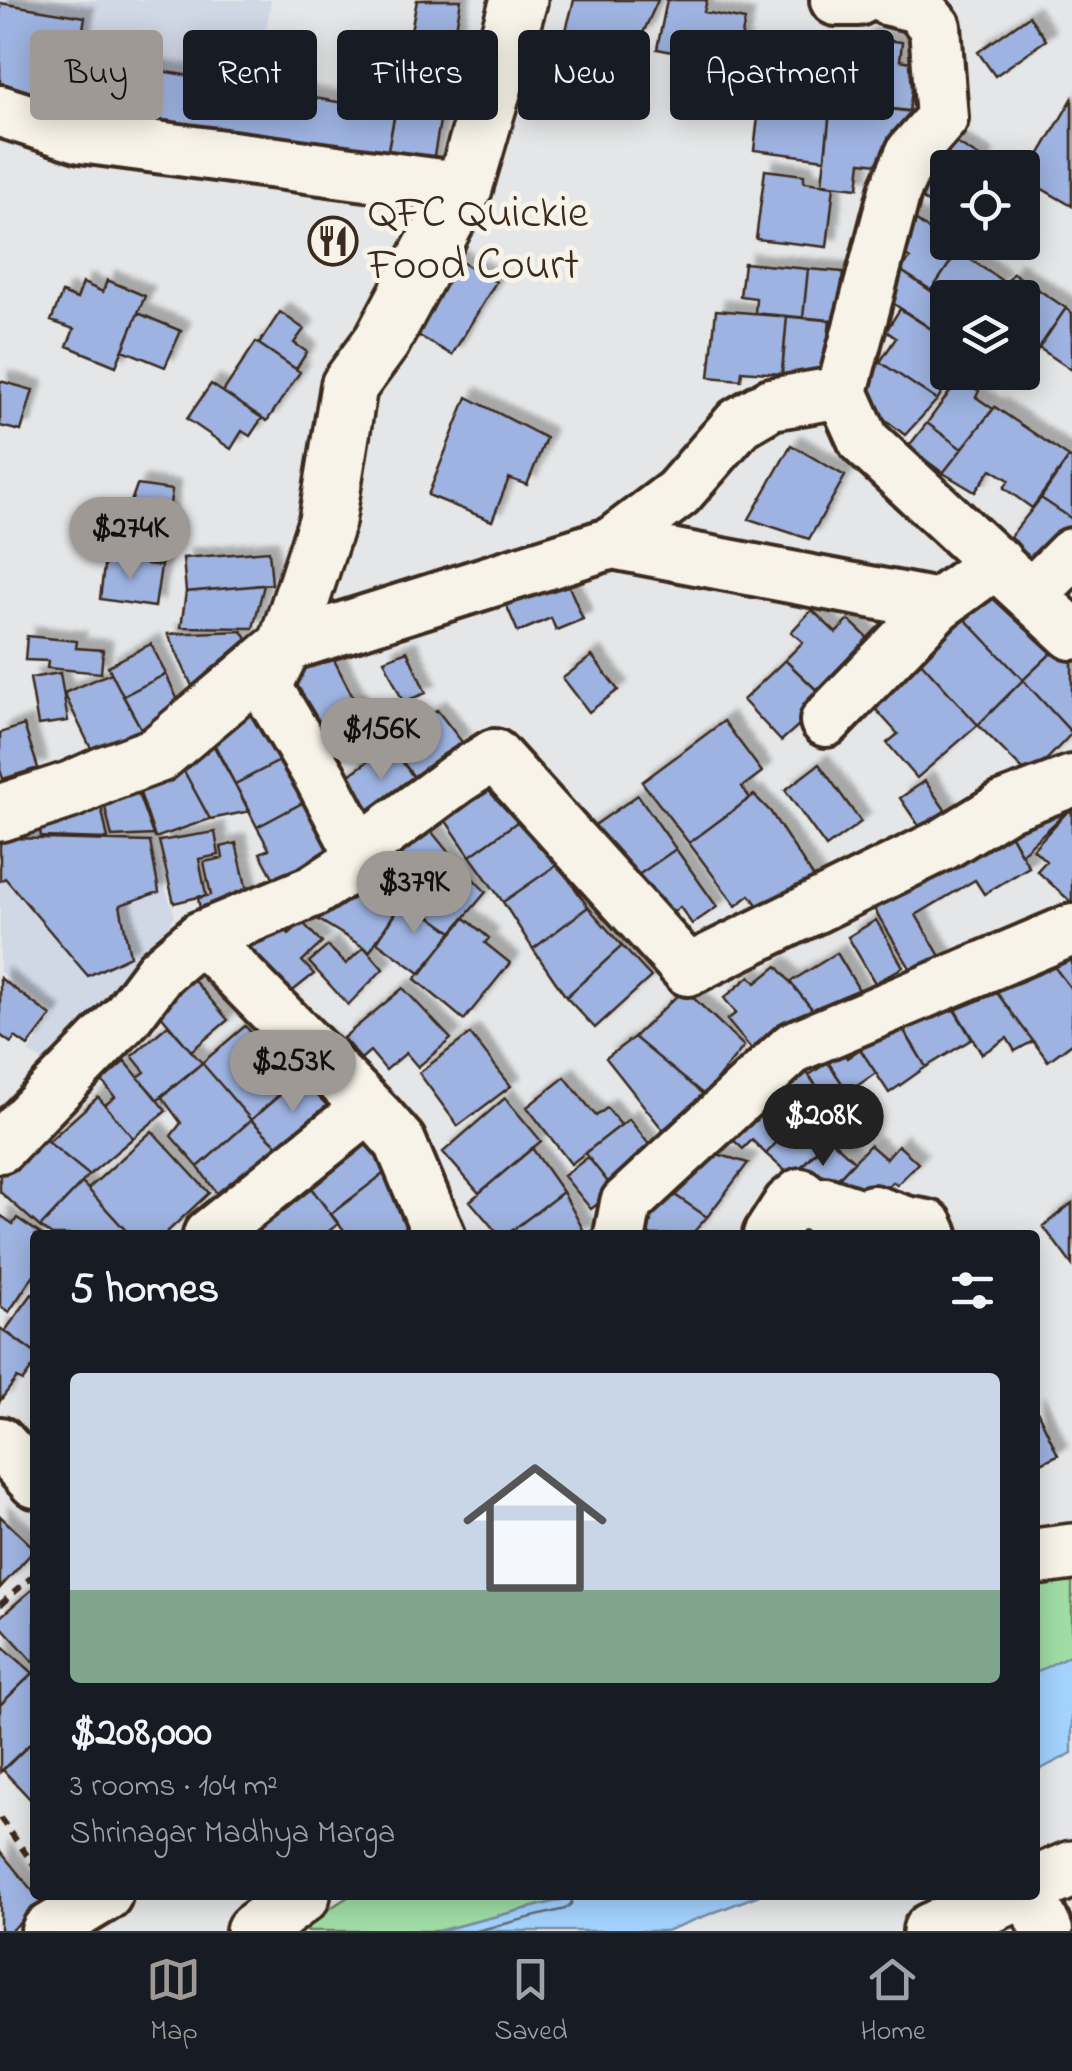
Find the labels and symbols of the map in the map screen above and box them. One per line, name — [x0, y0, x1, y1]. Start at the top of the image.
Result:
place label: QFC Quickie Food Court — [367, 182, 589, 300]
restaurant icon: QFC Quickie Food Court — [307, 215, 359, 267]
pin: $274K — [60, 497, 200, 582]
pin: $156K — [311, 698, 451, 783]
pin: $379K — [344, 851, 484, 936]
pin: $253K — [223, 1030, 363, 1115]
pin: $208K — [753, 1084, 893, 1169]

